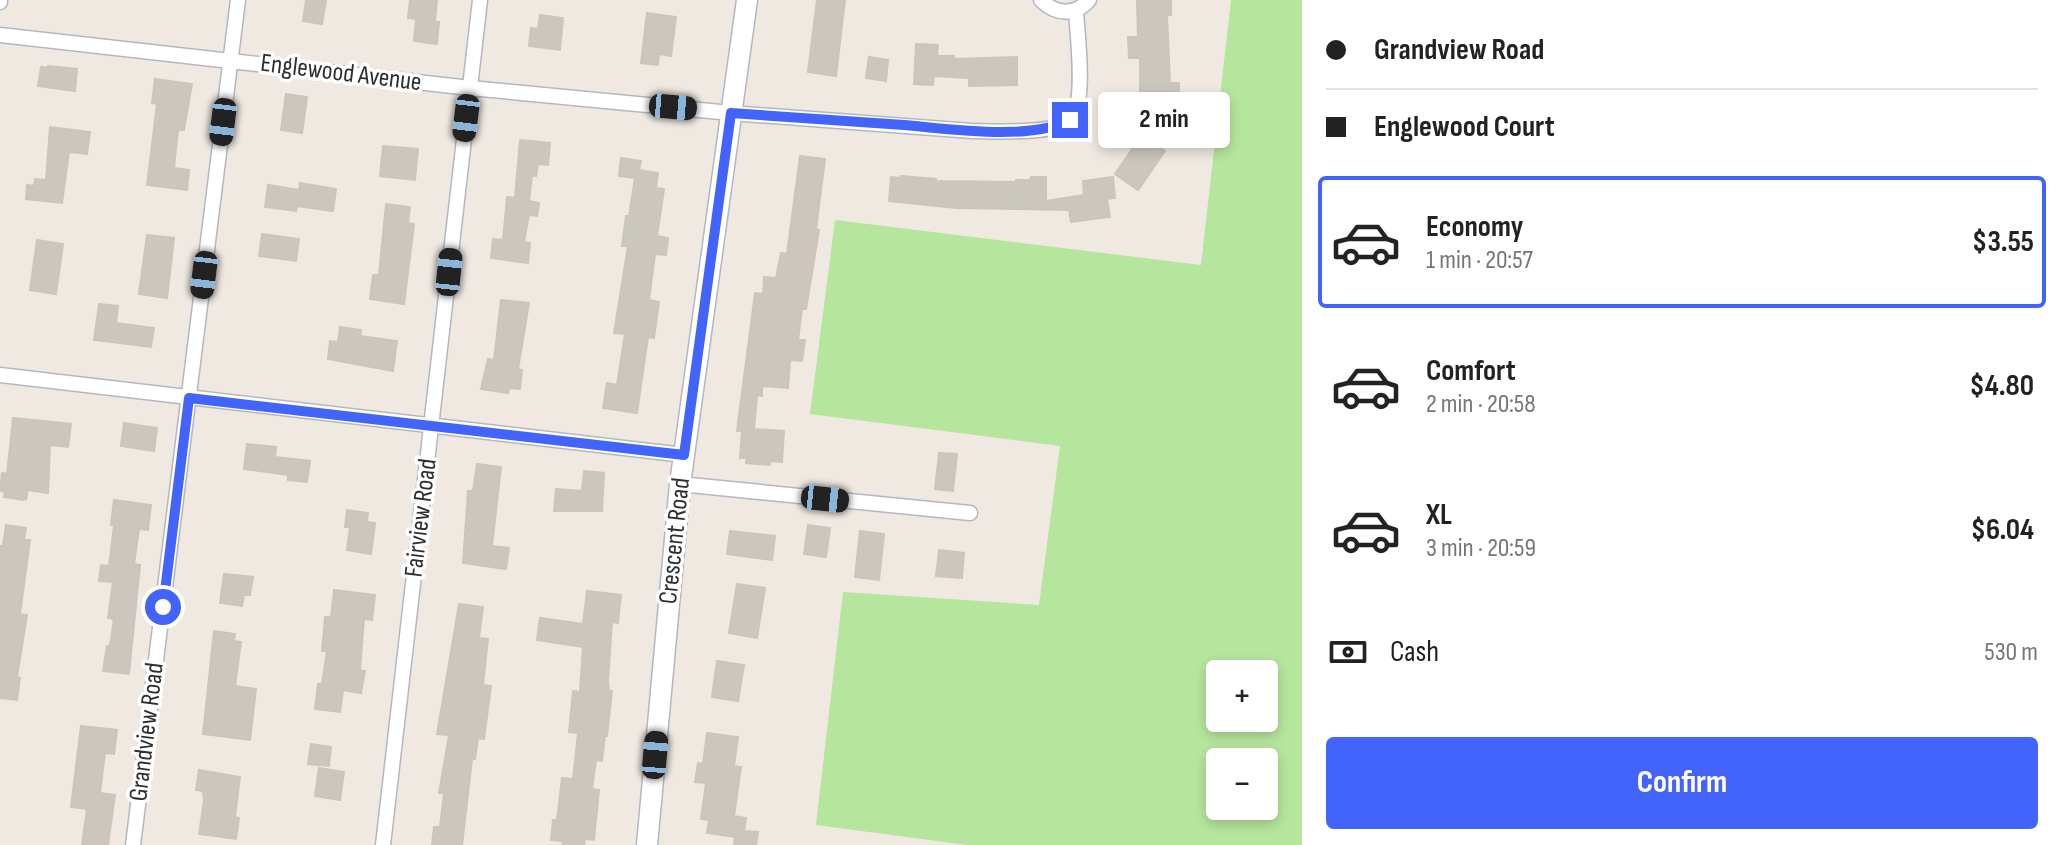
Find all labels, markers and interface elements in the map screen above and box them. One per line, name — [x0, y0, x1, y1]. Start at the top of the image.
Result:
text: Grandview Road — [1374, 32, 1544, 68]
street label: Englewood Avenue — [259, 48, 423, 98]
callout: 2 min — [1098, 92, 1230, 148]
car — [451, 93, 481, 143]
car — [648, 93, 698, 121]
car — [208, 97, 238, 147]
route end — [1052, 102, 1088, 138]
text: 2 min — [1139, 104, 1189, 135]
text: Englewood Court — [1374, 109, 1555, 145]
icon: car — [1330, 206, 1402, 278]
text: Economy — [1426, 209, 1523, 245]
text: $3.55 — [1972, 224, 2034, 260]
text: 1 min · 20:57 — [1426, 245, 1533, 276]
car — [435, 247, 463, 297]
car — [189, 250, 219, 300]
icon: car — [1330, 350, 1402, 422]
text: Comfort — [1426, 353, 1516, 389]
text: $4.80 — [1969, 368, 2034, 404]
text: 2 min · 20:58 — [1426, 389, 1536, 420]
street label: Fairview Road — [398, 457, 444, 579]
street label: Crescent Road — [653, 476, 697, 606]
car — [800, 485, 850, 513]
icon: car — [1330, 494, 1402, 566]
text: XL — [1426, 497, 1452, 533]
text: $6.04 — [1971, 512, 2034, 548]
text: 3 min · 20:59 — [1426, 533, 1536, 564]
route start — [145, 589, 181, 625]
icon: cash — [1326, 630, 1370, 674]
text: Cash — [1390, 634, 1439, 670]
text: 530 m — [1984, 637, 2038, 668]
map controls — [1206, 660, 1278, 820]
button: + — [1206, 660, 1278, 732]
street label: Grandview Road — [123, 661, 171, 803]
car — [641, 730, 669, 780]
button: Confirm — [1326, 737, 2038, 829]
button: − — [1206, 748, 1278, 820]

